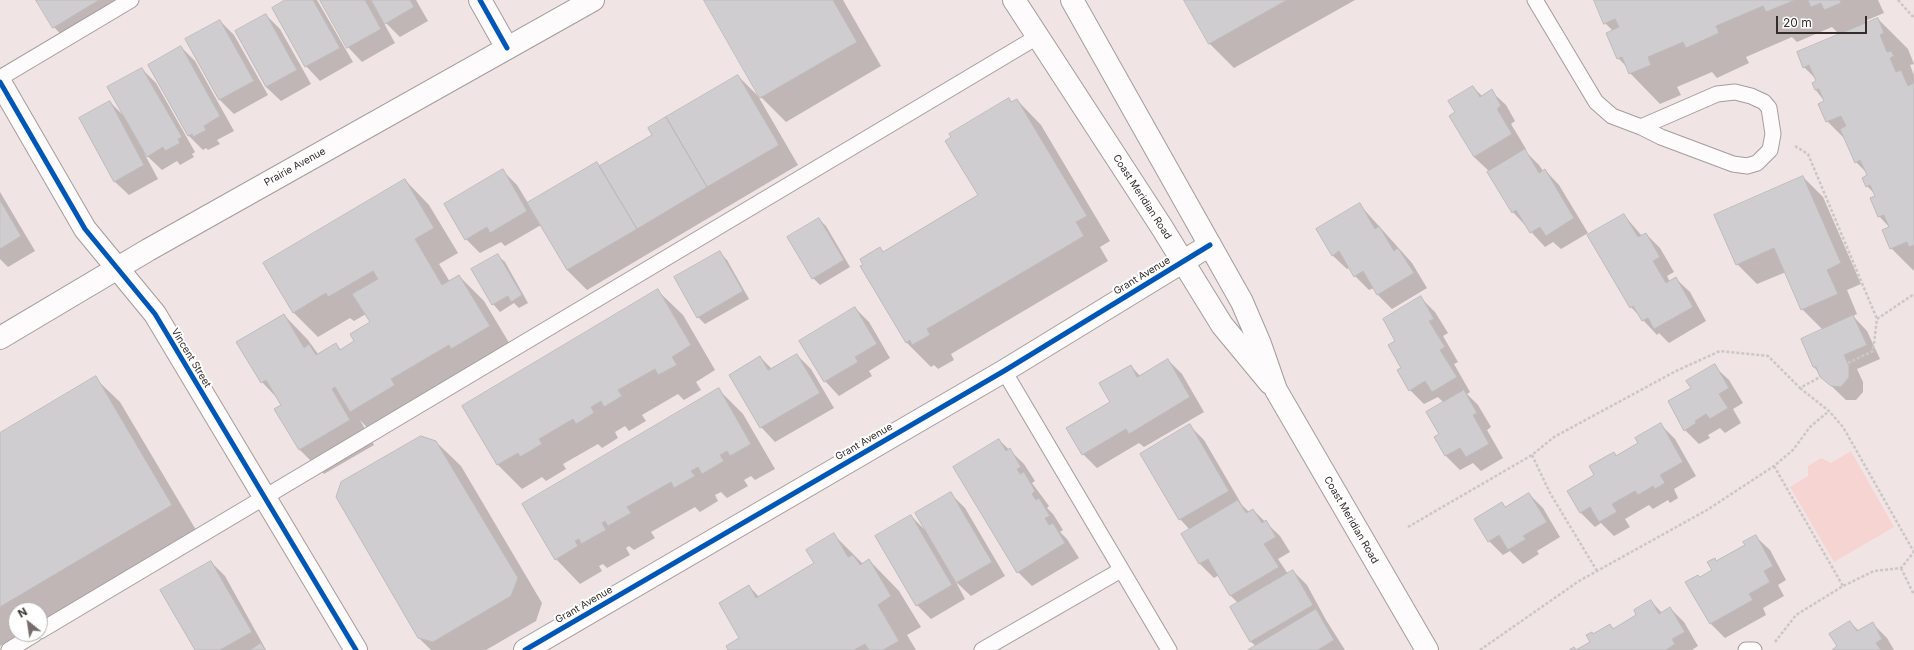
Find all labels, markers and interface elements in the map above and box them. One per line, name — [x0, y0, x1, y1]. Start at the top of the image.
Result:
scale bar — [1778, 8, 1869, 34]
text: 20 m — [1783, 15, 1812, 30]
street label: Prairie Avenue — [262, 145, 328, 189]
street label: Coast Meridian Road — [1110, 152, 1174, 242]
street label: Grant Avenue — [1111, 254, 1173, 298]
street label: Vincent Street — [169, 326, 213, 390]
street label: Grant Avenue — [833, 421, 895, 463]
street label: Coast Meridian Road — [1321, 474, 1381, 566]
street label: Grant Avenue — [553, 584, 615, 626]
north arrow — [8, 602, 48, 642]
text: N — [15, 604, 30, 621]

